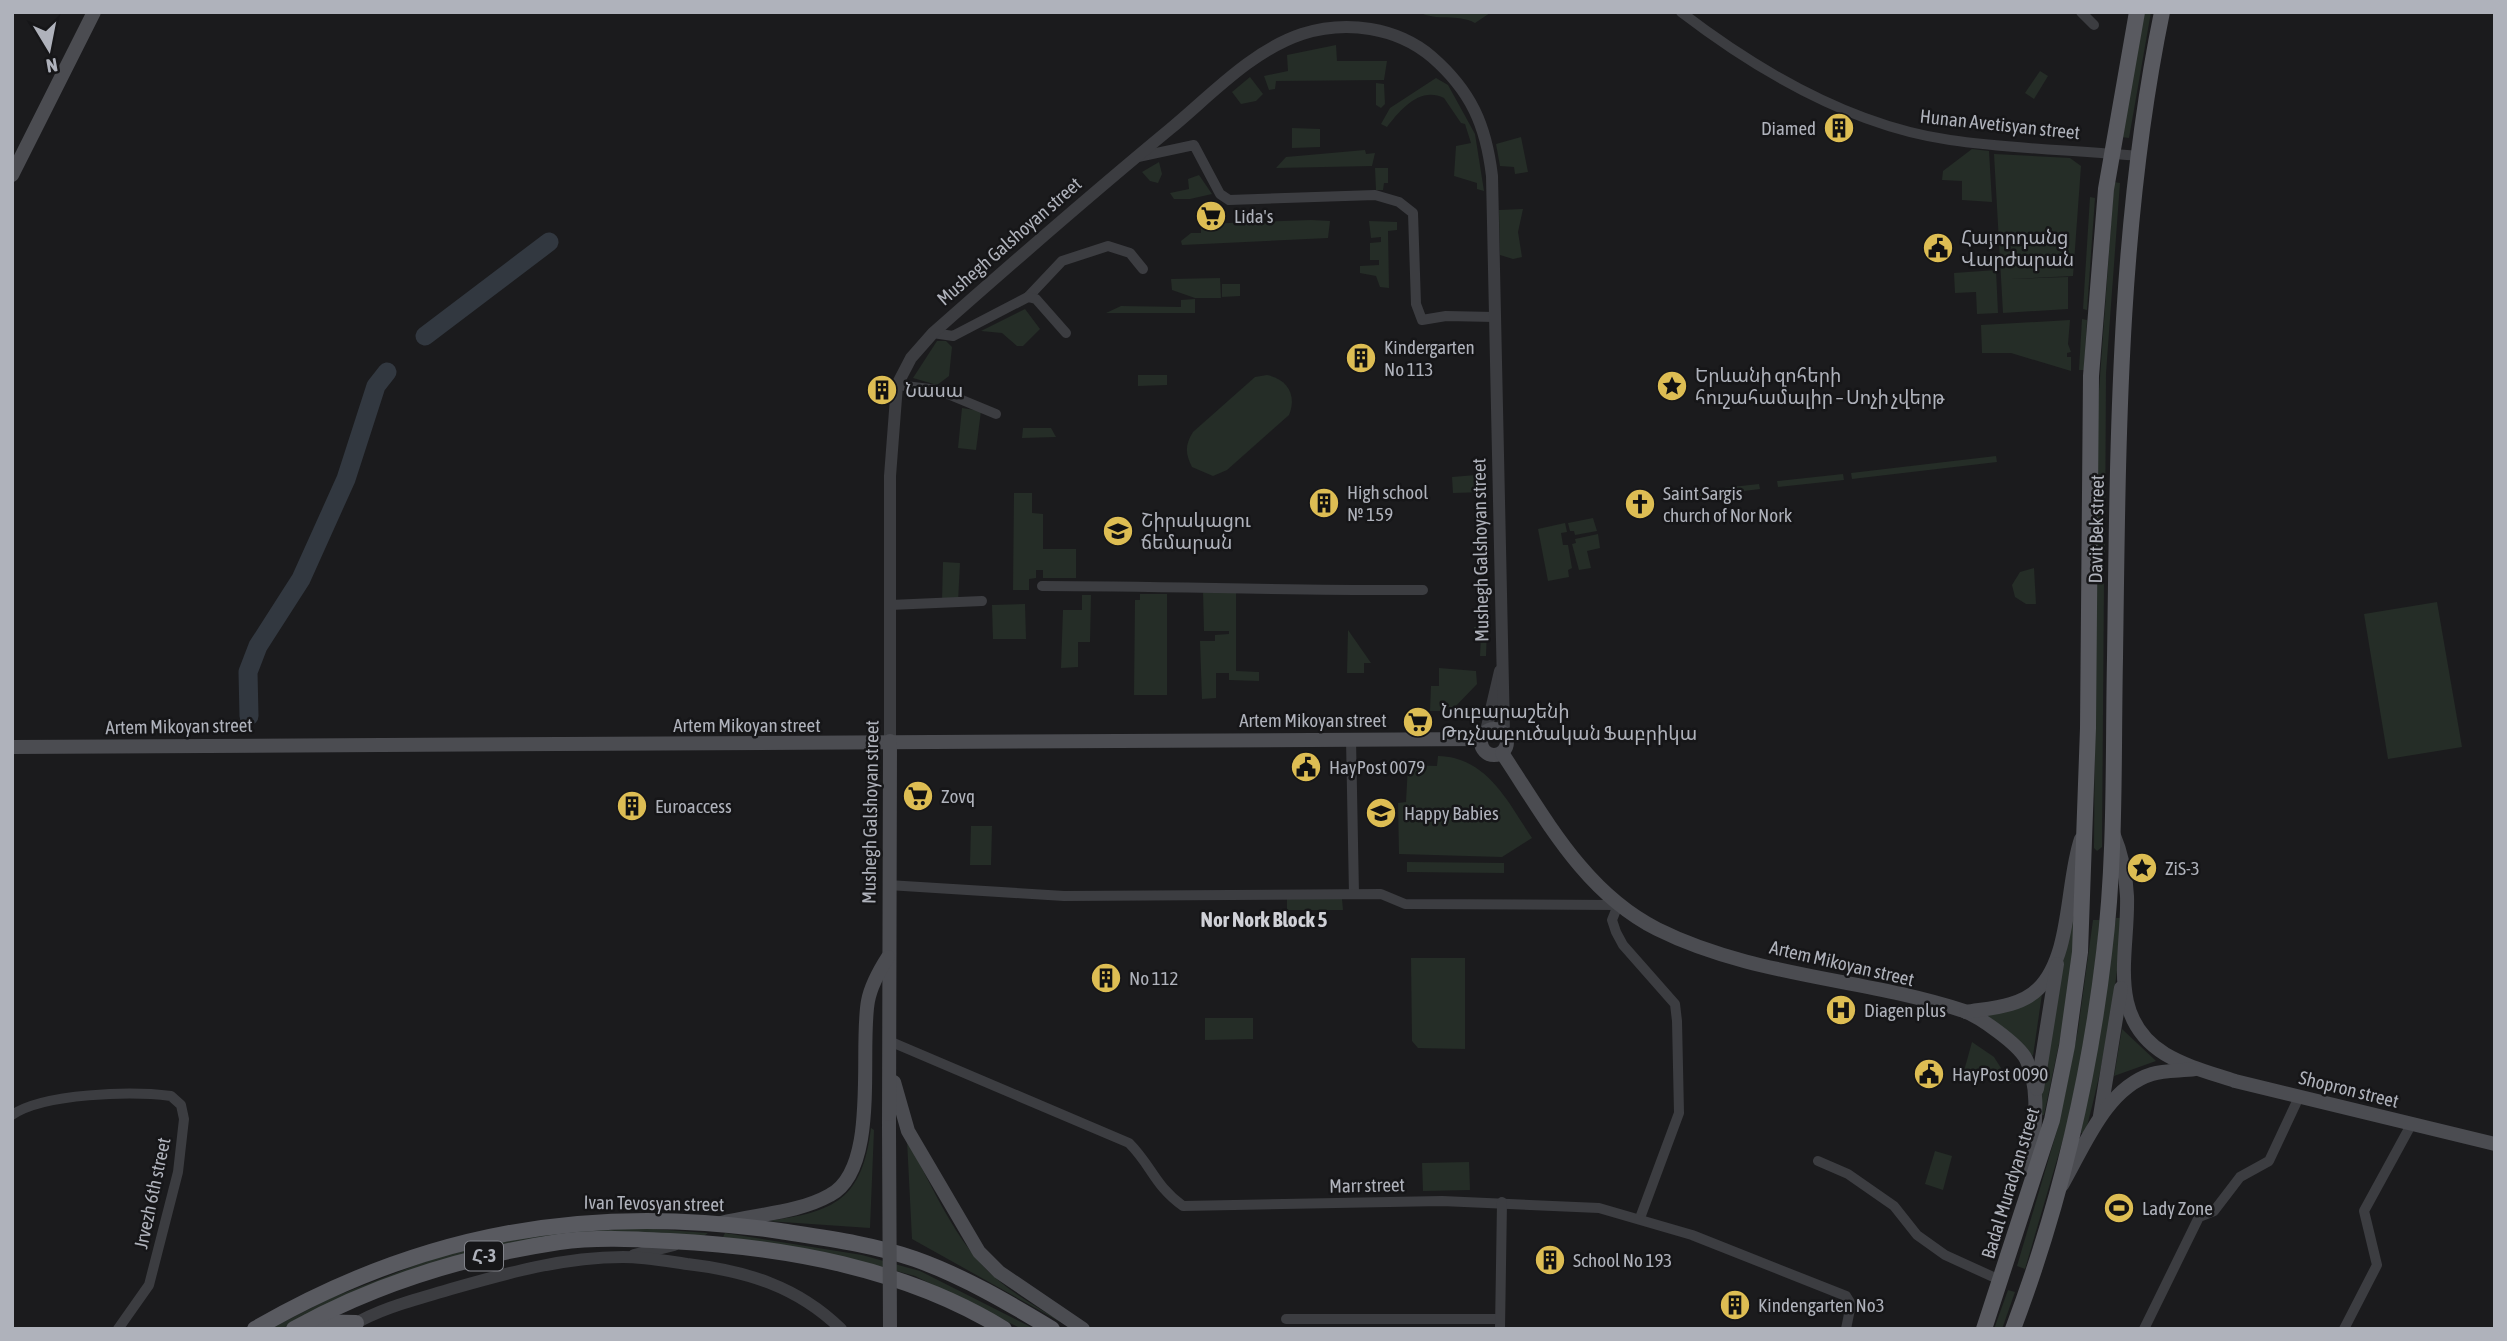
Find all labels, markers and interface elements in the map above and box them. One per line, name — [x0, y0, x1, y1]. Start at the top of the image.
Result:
north arrow — [14, 14, 84, 84]
text: N — [45, 54, 59, 78]
street label: Hunan Avetisyan street — [1919, 105, 2081, 143]
building icon: Diamed — [1822, 111, 1856, 145]
place label: Diamed — [1761, 117, 1816, 139]
street label: Mushegh Galshoyan street — [932, 172, 1086, 310]
supermarket icon: Lida's — [1194, 199, 1228, 233]
place label: Lida's — [1234, 205, 1274, 227]
place label: Հայորդանց Վարժարան — [1961, 226, 2074, 271]
public building icon: Հայորդանց Վարժարան — [1921, 231, 1955, 265]
place label: Kindergarten No 113 — [1384, 336, 1475, 380]
building icon: Kindergarten No 113 — [1344, 341, 1378, 375]
place label: Երևանի զոհերի հուշահամալիր – Սոչի չվերթ — [1695, 364, 1945, 409]
place icon: Երևանի զոհերի հուշահամալիր – Սոչի չվերթ — [1655, 369, 1689, 403]
building icon: Նասա — [865, 373, 899, 407]
place label: Նասա — [905, 379, 963, 401]
street label: Mushegh Galshoyan street — [1467, 458, 1493, 642]
street label: Davit Bek street — [2084, 474, 2108, 584]
place label: High school № 159 — [1347, 481, 1428, 525]
place label: Saint Sargis church of Nor Nork — [1663, 482, 1793, 526]
building icon: High school № 159 — [1307, 486, 1341, 520]
church icon: Saint Sargis church of Nor Nork — [1623, 487, 1657, 521]
place label: Շիրակացու ճեմարան — [1141, 509, 1251, 554]
school or university icon: Շիրակացու ճեմարան — [1101, 514, 1135, 548]
place label: Նուբարաշենի Թռչնաբուծական Ֆաբրիկա — [1441, 700, 1697, 745]
supermarket icon: Նուբարաշենի Թռչնաբուծական Ֆաբրիկա — [1401, 705, 1435, 739]
street label: Artem Mikoyan street — [1239, 709, 1387, 731]
street label: Artem Mikoyan street — [105, 714, 253, 738]
street label: Artem Mikoyan street — [673, 714, 821, 736]
street label: Mushegh Galshoyan street — [857, 720, 883, 904]
public building icon: HayPost 0079 — [1289, 750, 1323, 784]
place label: HayPost 0079 — [1329, 756, 1425, 778]
supermarket icon: Zovq — [901, 779, 935, 813]
place label: Zovq — [941, 785, 975, 807]
building icon: Euroaccess — [615, 789, 649, 823]
place label: Euroaccess — [655, 795, 732, 817]
school or university icon: Happy Babies — [1364, 796, 1398, 830]
place label: Happy Babies — [1404, 802, 1499, 824]
place icon: ZiS-3 — [2125, 851, 2159, 885]
place label: ZiS-3 — [2165, 857, 2200, 879]
district label: Nor Nork Block 5 — [1201, 907, 1328, 931]
street label: Artem Mikoyan street — [1768, 936, 1916, 990]
building icon: No 112 — [1089, 961, 1123, 995]
place label: No 112 — [1129, 967, 1179, 989]
hospital icon: Diagen plus — [1824, 993, 1858, 1027]
place label: Diagen plus — [1864, 999, 1946, 1021]
public building icon: HayPost 0090 — [1912, 1057, 1946, 1091]
place label: HayPost 0090 — [1952, 1063, 2048, 1085]
street label: Shopron street — [2297, 1066, 2401, 1112]
street label: Badal Muradyan street — [1977, 1105, 2043, 1261]
street label: Jrvezh 6th street — [129, 1135, 175, 1251]
street label: Marr street — [1329, 1173, 1405, 1197]
street label: Ivan Tevosyan street — [583, 1191, 725, 1215]
sports icon: Lady Zone — [2102, 1191, 2136, 1225]
place label: Lady Zone — [2142, 1197, 2213, 1219]
road number: Հ-3 — [465, 1241, 503, 1270]
building icon: School No 193 — [1533, 1243, 1567, 1277]
place label: School No 193 — [1573, 1249, 1672, 1271]
building icon: Kindengarten No3 — [1718, 1288, 1752, 1322]
place label: Kindengarten No3 — [1758, 1294, 1885, 1316]

